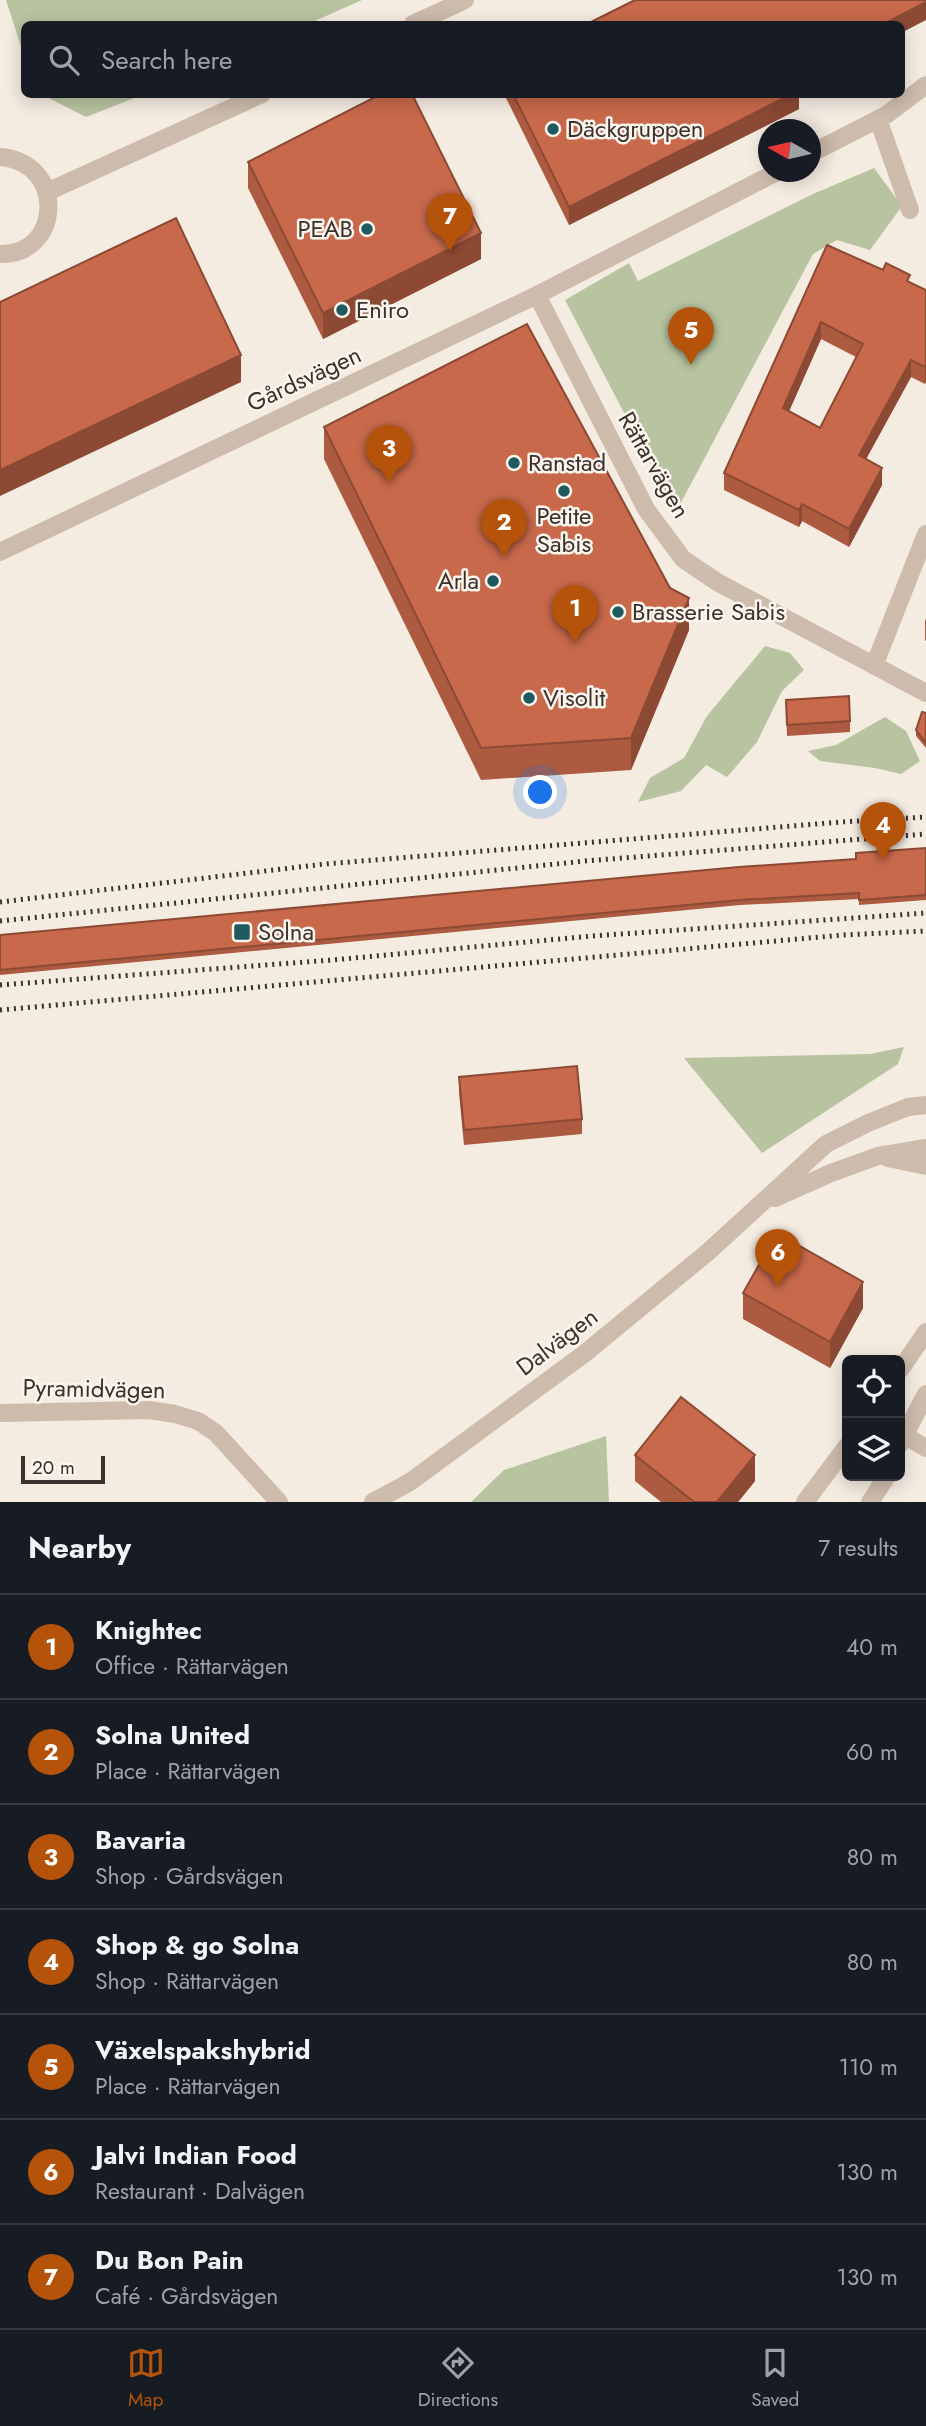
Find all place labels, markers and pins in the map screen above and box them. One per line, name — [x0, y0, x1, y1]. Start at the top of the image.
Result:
place label: Däckgruppen — [567, 111, 703, 146]
marker: Däckgruppen — [545, 121, 561, 137]
pin: 7 — [427, 193, 473, 251]
place label: PEAB — [297, 211, 353, 246]
marker: PEAB — [359, 221, 375, 237]
place label: Eniro — [356, 292, 409, 327]
marker: Eniro — [334, 302, 350, 318]
pin: 5 — [668, 307, 714, 365]
pin: 3 — [366, 425, 412, 483]
place label: Ranstad — [528, 445, 606, 480]
marker: Ranstad — [506, 455, 522, 471]
marker: Petite Sabis — [556, 483, 572, 499]
place label: Petite Sabis — [537, 498, 591, 561]
pin: 2 — [481, 499, 527, 557]
place label: Arla — [438, 563, 479, 598]
marker: Arla — [485, 573, 501, 589]
pin: 1 — [552, 585, 598, 643]
place label: Brasserie Sabis — [632, 594, 785, 629]
marker: Brasserie Sabis — [610, 604, 626, 620]
place label: Visolit — [543, 680, 606, 715]
marker: Visolit — [521, 690, 537, 706]
pin: 4 — [860, 802, 906, 860]
place label: Solna — [258, 914, 314, 949]
marker: Solna — [232, 922, 252, 942]
pin: 6 — [755, 1229, 801, 1287]

